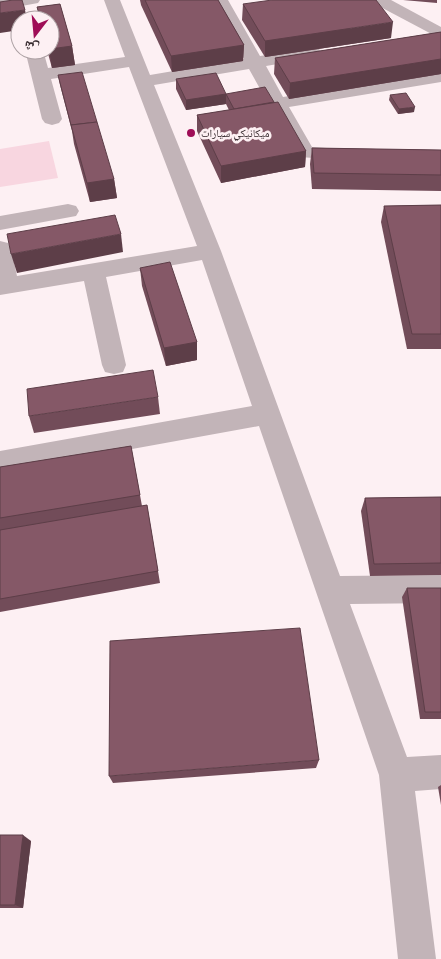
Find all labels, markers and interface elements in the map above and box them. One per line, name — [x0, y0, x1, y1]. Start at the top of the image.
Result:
north arrow — [10, 10, 60, 60]
text: ش — [22, 37, 41, 57]
marker: ميكانيكي سيارات — [185, 127, 197, 139]
place label: ميكانيكي سيارات — [201, 127, 270, 141]

